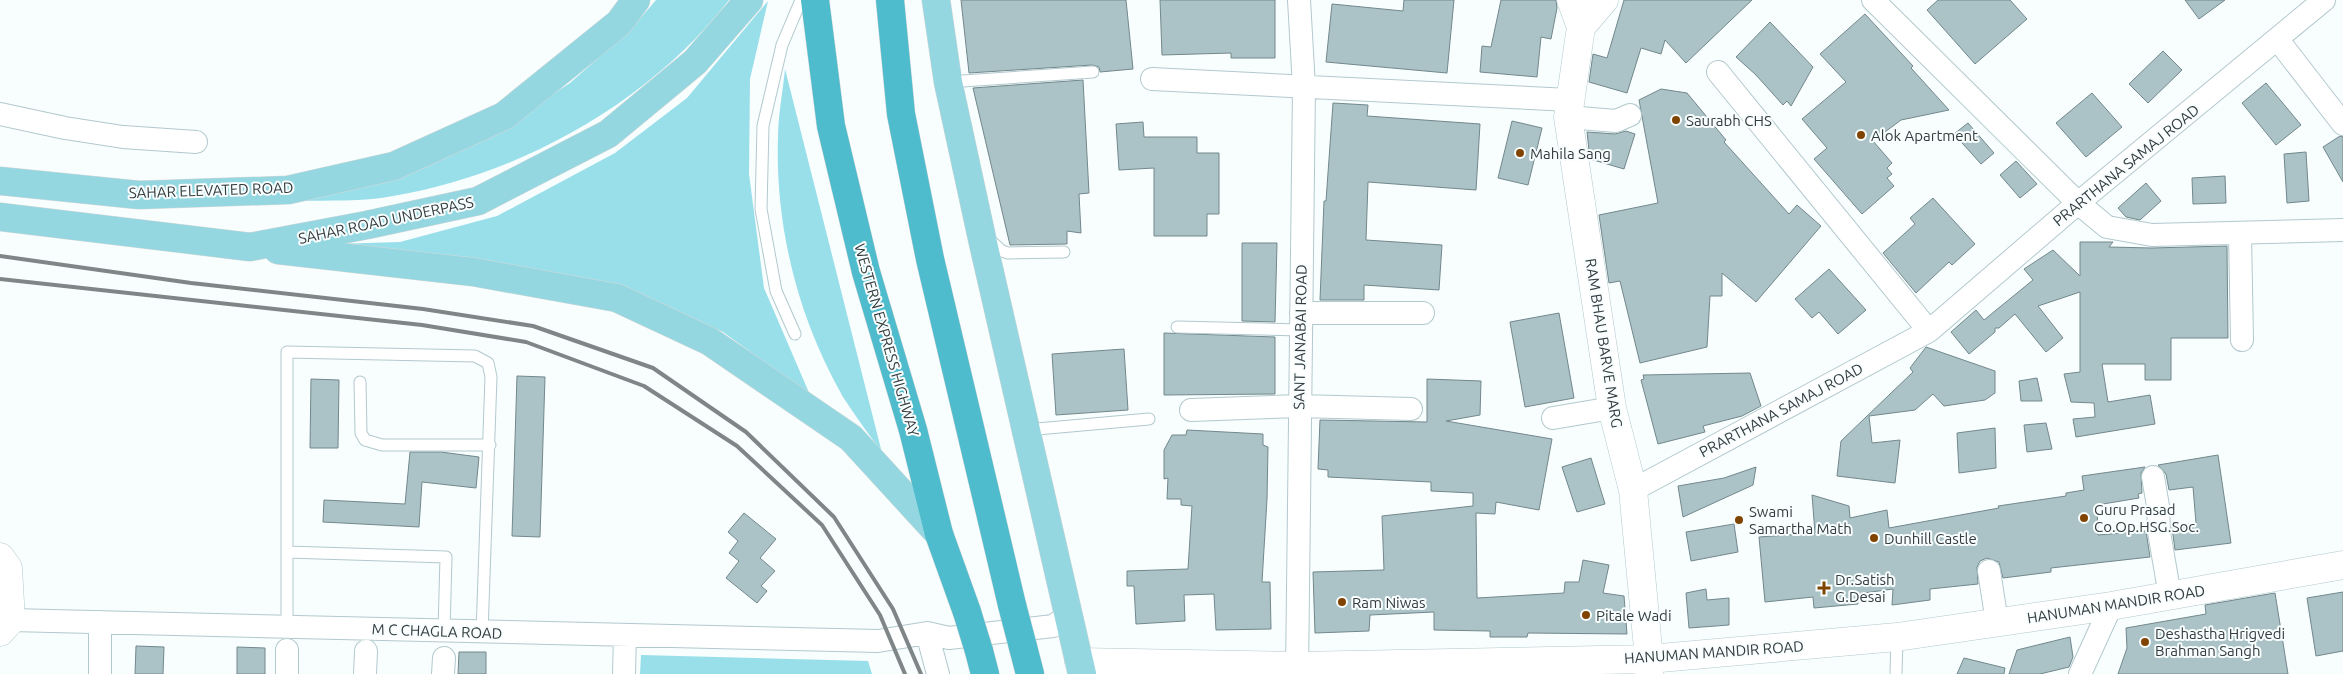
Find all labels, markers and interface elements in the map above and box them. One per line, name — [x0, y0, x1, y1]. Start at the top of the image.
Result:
street label: PRARTHANA SAMAJ ROAD — [2050, 101, 2202, 229]
place label: Saurabh CHS — [1686, 112, 1772, 129]
marker: Saurabh CHS — [1670, 114, 1682, 126]
place label: Alok Apartment — [1871, 127, 1978, 144]
marker: Alok Apartment — [1855, 129, 1867, 141]
place label: Mahila Sang — [1530, 145, 1611, 162]
marker: Mahila Sang — [1514, 147, 1526, 159]
street label: SAHAR ELEVATED ROAD — [128, 179, 294, 201]
street label: SAHAR ROAD UNDERPASS — [297, 193, 475, 247]
street label: WESTERN EXPRESS HIGHWAY — [851, 242, 923, 439]
street label: RAM BHAU BARVE MARG — [1582, 257, 1626, 429]
street label: SANT JANABAI ROAD — [1290, 264, 1310, 410]
street label: PRARTHANA SAMAJ ROAD — [1696, 360, 1866, 460]
place label: Guru Prasad Co.Op.HSG.Soc. — [2094, 501, 2199, 535]
place label: Swami Samartha Math — [1749, 503, 1852, 537]
marker: Guru Prasad Co.Op.HSG.Soc. — [2078, 512, 2090, 524]
marker: Swami Samartha Math — [1733, 514, 1745, 526]
place label: Dunhill Castle — [1884, 530, 1977, 547]
marker: Dunhill Castle — [1868, 532, 1880, 544]
place label: Dr.Satish G.Desai — [1835, 571, 1895, 605]
marker: Dr.Satish G.Desai — [1817, 581, 1831, 595]
street label: HANUMAN MANDIR ROAD — [2026, 582, 2206, 626]
place label: Ram Niwas — [1352, 594, 1426, 611]
marker: Ram Niwas — [1336, 596, 1348, 608]
place label: Pitale Wadi — [1596, 607, 1672, 624]
marker: Pitale Wadi — [1580, 609, 1592, 621]
street label: M C CHAGLA ROAD — [371, 620, 503, 642]
place label: Deshastha Hrigvedi Brahman Sangh — [2155, 625, 2285, 659]
marker: Deshastha Hrigvedi Brahman Sangh — [2139, 636, 2151, 648]
street label: HANUMAN MANDIR ROAD — [1624, 637, 1804, 667]

